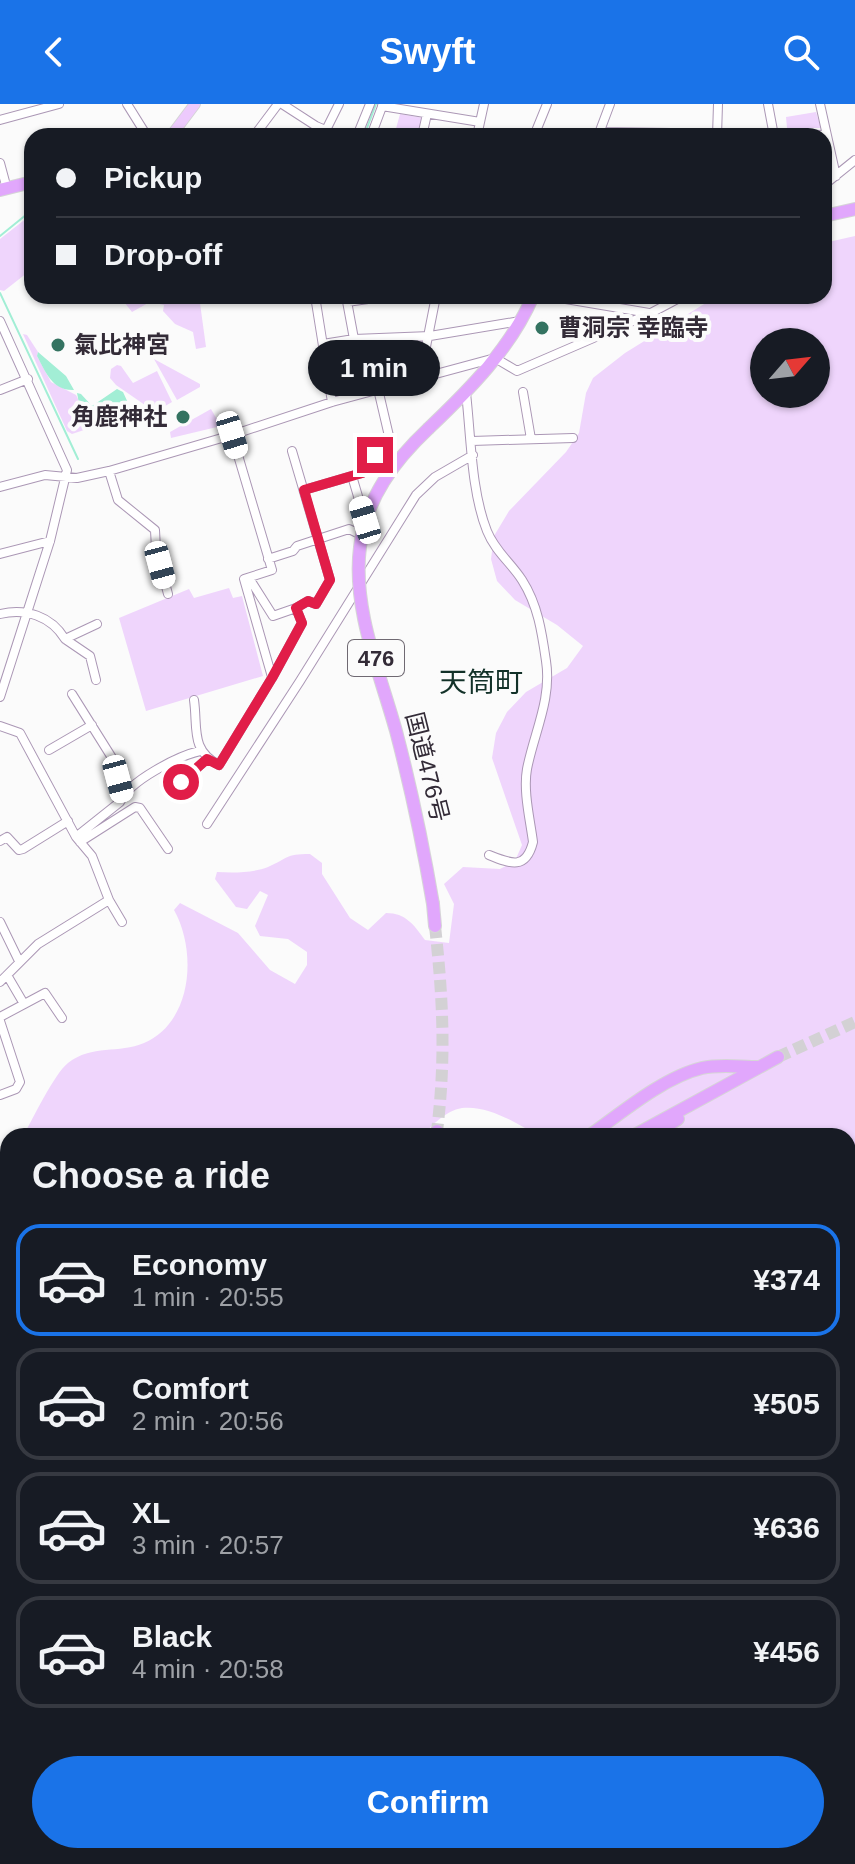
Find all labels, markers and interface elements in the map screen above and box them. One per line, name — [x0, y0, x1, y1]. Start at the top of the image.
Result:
icon: back — [32, 30, 76, 74]
icon: search — [779, 30, 823, 74]
text: Swyft — [379, 31, 476, 72]
text: Pickup — [104, 161, 202, 194]
text: Drop-off — [104, 238, 222, 271]
place label: 曹洞宗 幸臨寺 — [558, 314, 709, 341]
marker: 曹洞宗 幸臨寺 — [533, 319, 551, 337]
north arrow — [750, 328, 830, 408]
map controls — [750, 328, 830, 408]
place label: 氣比神宮 — [74, 331, 170, 358]
marker: 氣比神宮 — [49, 336, 67, 354]
callout: 1 min — [309, 339, 441, 395]
text: 1 min — [340, 353, 408, 383]
place label: 角鹿神社 — [71, 403, 167, 430]
marker: 角鹿神社 — [174, 408, 192, 426]
car — [214, 409, 250, 461]
route end — [357, 437, 393, 473]
car — [347, 494, 383, 546]
car — [142, 539, 178, 591]
road number: 476 — [348, 640, 404, 676]
district label: 天筒町 — [439, 667, 523, 698]
street label: 国道476号 — [401, 709, 454, 825]
car — [100, 753, 136, 805]
route start — [163, 764, 199, 800]
text: Choose a ride — [32, 1155, 270, 1196]
icon: car — [36, 1244, 108, 1316]
text: Economy — [132, 1248, 267, 1281]
text: ¥374 — [753, 1263, 820, 1296]
text: 1 min · 20:55 — [132, 1282, 284, 1312]
icon: car — [36, 1368, 108, 1440]
text: Comfort — [132, 1372, 249, 1405]
text: ¥505 — [753, 1387, 820, 1420]
text: 2 min · 20:56 — [132, 1406, 284, 1436]
icon: car — [36, 1492, 108, 1564]
text: XL — [132, 1496, 170, 1529]
text: ¥636 — [753, 1511, 820, 1544]
text: 3 min · 20:57 — [132, 1530, 284, 1560]
icon: car — [36, 1616, 108, 1688]
text: Black — [132, 1620, 212, 1653]
text: ¥456 — [753, 1635, 820, 1668]
text: 4 min · 20:58 — [132, 1654, 284, 1684]
button: Confirm — [32, 1756, 824, 1848]

